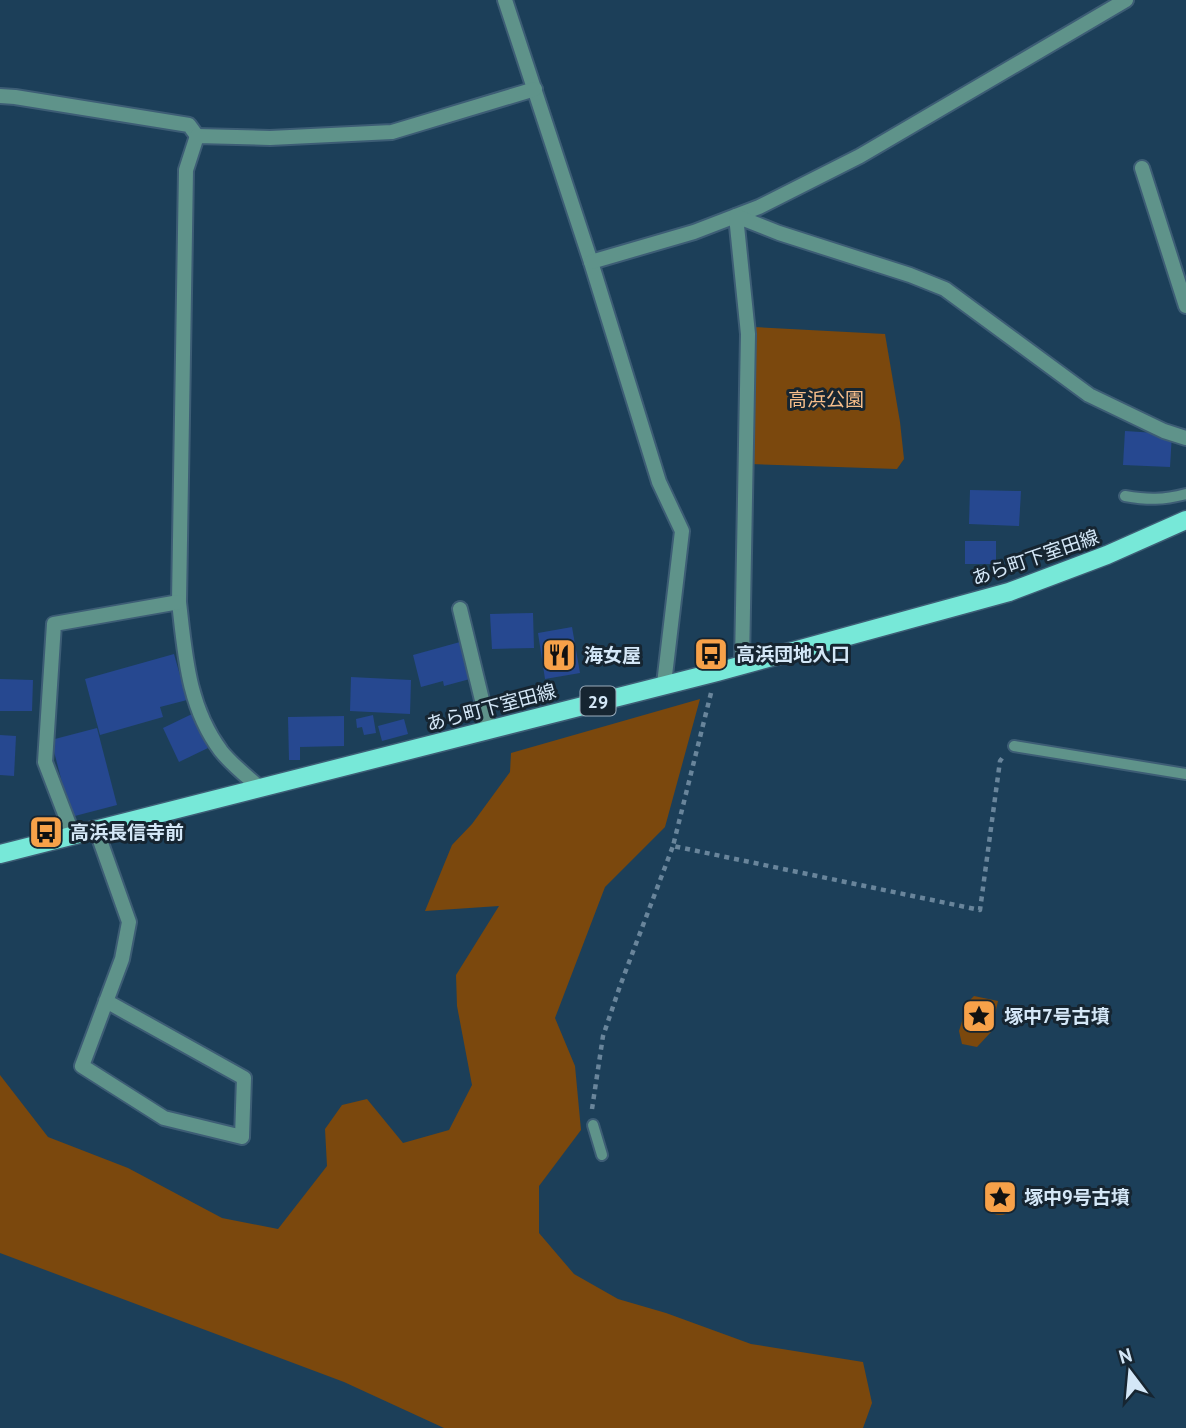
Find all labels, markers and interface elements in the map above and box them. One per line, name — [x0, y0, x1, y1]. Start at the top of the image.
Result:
park label: 高浜公園 — [788, 387, 864, 411]
street label: あら町下室田線 — [968, 524, 1102, 590]
bus stop icon: 高浜団地入口 — [692, 635, 730, 673]
restaurant icon: 海女屋 — [540, 636, 578, 674]
place label: 高浜団地入口 — [736, 642, 850, 666]
place label: 海女屋 — [584, 643, 641, 667]
street label: あら町下室田線 — [424, 678, 558, 736]
road number: 29 — [580, 686, 616, 716]
bus stop icon: 高浜長信寺前 — [27, 813, 65, 851]
place label: 高浜長信寺前 — [70, 820, 184, 844]
place icon: 塚中7号古墳 — [960, 997, 998, 1035]
place label: 塚中7号古墳 — [1004, 1004, 1110, 1028]
place icon: 塚中9号古墳 — [981, 1178, 1019, 1216]
place label: 塚中9号古墳 — [1024, 1185, 1130, 1209]
north arrow — [1095, 1337, 1165, 1407]
text: N — [1116, 1342, 1135, 1369]

